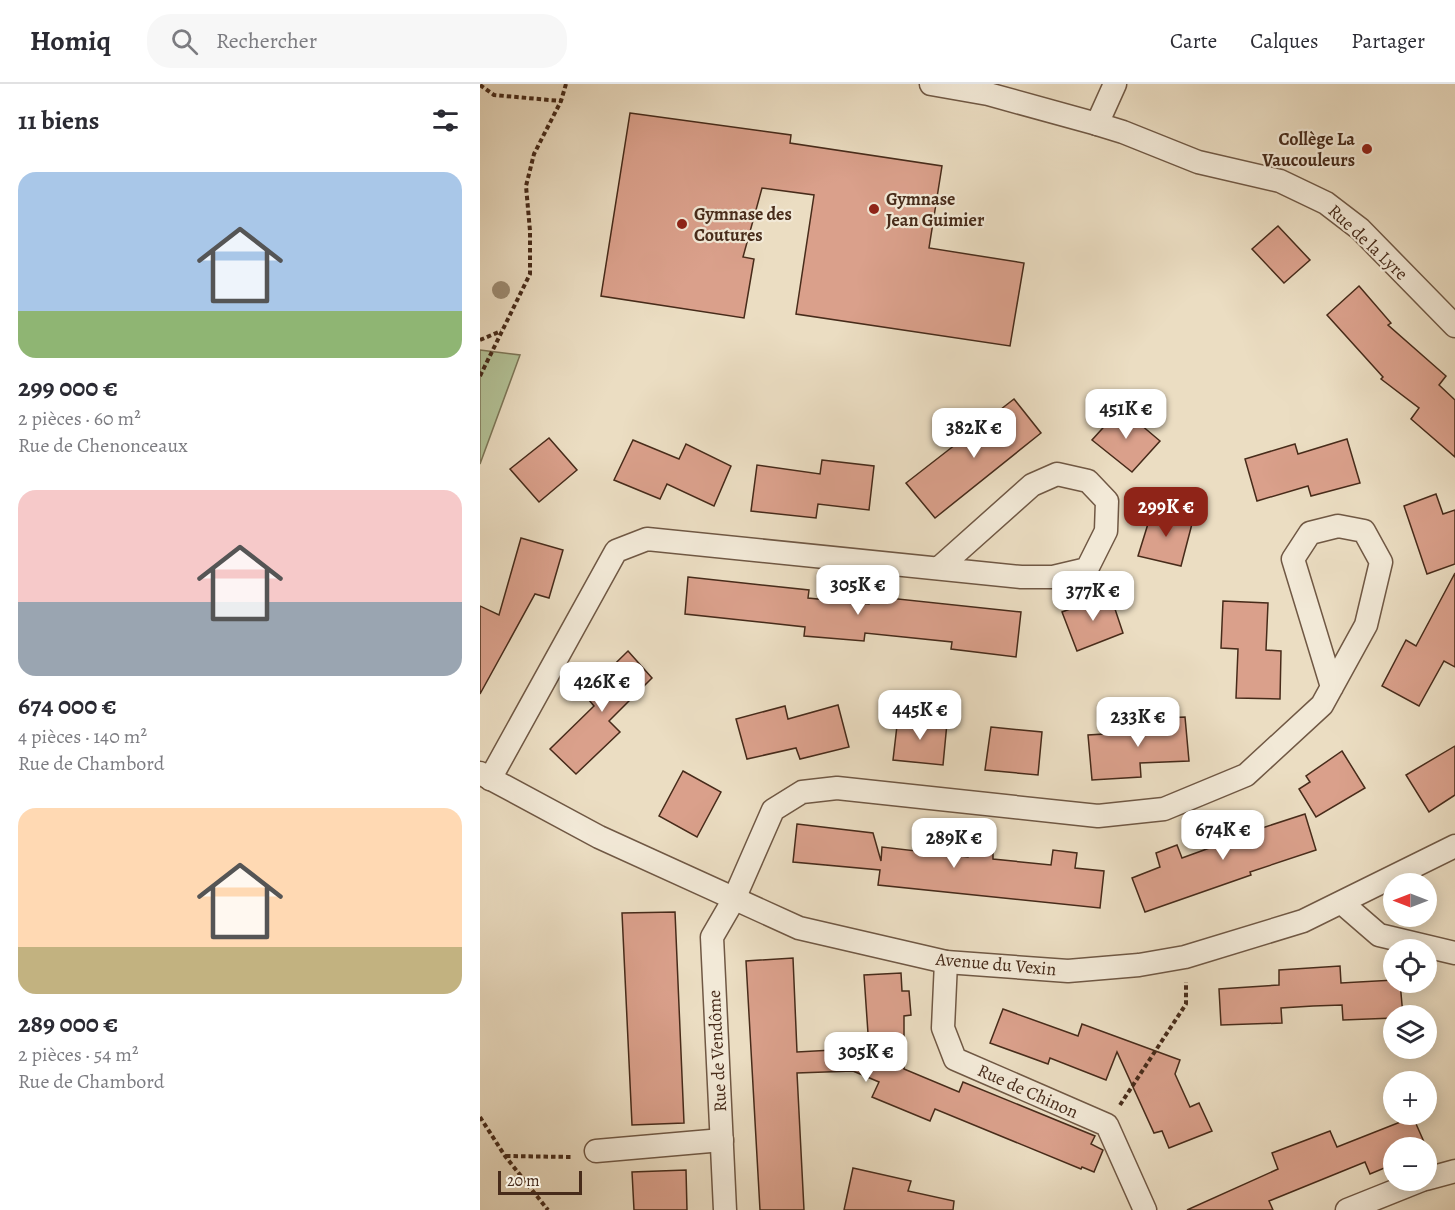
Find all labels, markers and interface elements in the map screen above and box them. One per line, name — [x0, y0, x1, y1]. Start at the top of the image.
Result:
search box — [147, 14, 567, 68]
text: Homiq — [30, 22, 111, 60]
icon: search — [168, 25, 201, 58]
text: Rechercher — [216, 26, 317, 56]
text: Carte — [1170, 27, 1217, 55]
text: Calques — [1250, 27, 1318, 55]
text: Partager — [1351, 27, 1425, 55]
text: 11 biens — [18, 103, 99, 138]
icon: filters — [429, 104, 462, 137]
place label: Collège La Vaucouleurs — [1261, 127, 1355, 172]
marker: Collège La Vaucouleurs — [1360, 142, 1374, 156]
place label: Gymnase Jean Guimier — [886, 187, 985, 232]
street label: Rue de la Lyre — [1323, 199, 1413, 285]
place label: Gymnase des Coutures — [694, 202, 792, 247]
marker: Gymnase Jean Guimier — [867, 202, 881, 216]
icon: home — [186, 211, 294, 319]
marker: Gymnase des Coutures — [675, 217, 689, 231]
text: 299 000 € — [18, 370, 118, 405]
pin: 451K € — [1077, 389, 1175, 440]
text: 451K € — [1099, 395, 1153, 422]
text: 2 pièces · 60 m² — [18, 405, 141, 432]
pin: 382K € — [925, 408, 1023, 459]
text: 382K € — [946, 414, 1002, 441]
text: Rue de Chenonceaux — [18, 432, 188, 459]
pin: 299K € — [1117, 487, 1215, 538]
text: 299K € — [1138, 493, 1194, 520]
icon: home — [186, 529, 294, 637]
pin: 305K € — [809, 565, 907, 616]
text: 305K € — [830, 571, 886, 598]
pin: 377K € — [1044, 571, 1142, 622]
text: 377K € — [1066, 577, 1120, 604]
pin: 426K € — [553, 662, 651, 713]
text: 426K € — [574, 668, 630, 695]
text: 674 000 € — [18, 688, 117, 723]
pin: 445K € — [871, 690, 969, 741]
text: 445K € — [892, 696, 948, 723]
pin: 233K € — [1089, 697, 1187, 748]
text: 233K € — [1111, 703, 1165, 730]
text: 4 pièces · 140 m² — [18, 723, 147, 750]
text: Rue de Chambord — [18, 750, 165, 777]
pin: 674K € — [1174, 810, 1272, 861]
text: 674K € — [1195, 816, 1251, 843]
pin: 289K € — [905, 818, 1003, 869]
text: 289K € — [926, 824, 982, 851]
icon: home — [186, 847, 294, 955]
north arrow — [1383, 873, 1437, 927]
map controls — [1383, 873, 1437, 1191]
button: locate — [1383, 939, 1437, 993]
street label: Avenue du Vexin — [934, 947, 1057, 981]
street label: Rue de Vendôme — [702, 989, 732, 1113]
button: layers — [1383, 1005, 1437, 1059]
text: 289 000 € — [18, 1006, 118, 1041]
pin: 305K € — [817, 1032, 915, 1083]
text: 305K € — [838, 1038, 894, 1065]
text: 2 pièces · 54 m² — [18, 1041, 139, 1068]
street label: Rue de Chinon — [974, 1058, 1082, 1124]
text: Rue de Chambord — [18, 1068, 165, 1095]
button: + — [1383, 1071, 1437, 1125]
button: − — [1383, 1137, 1437, 1191]
scale bar — [498, 1168, 582, 1196]
text: 20 m — [507, 1170, 540, 1192]

